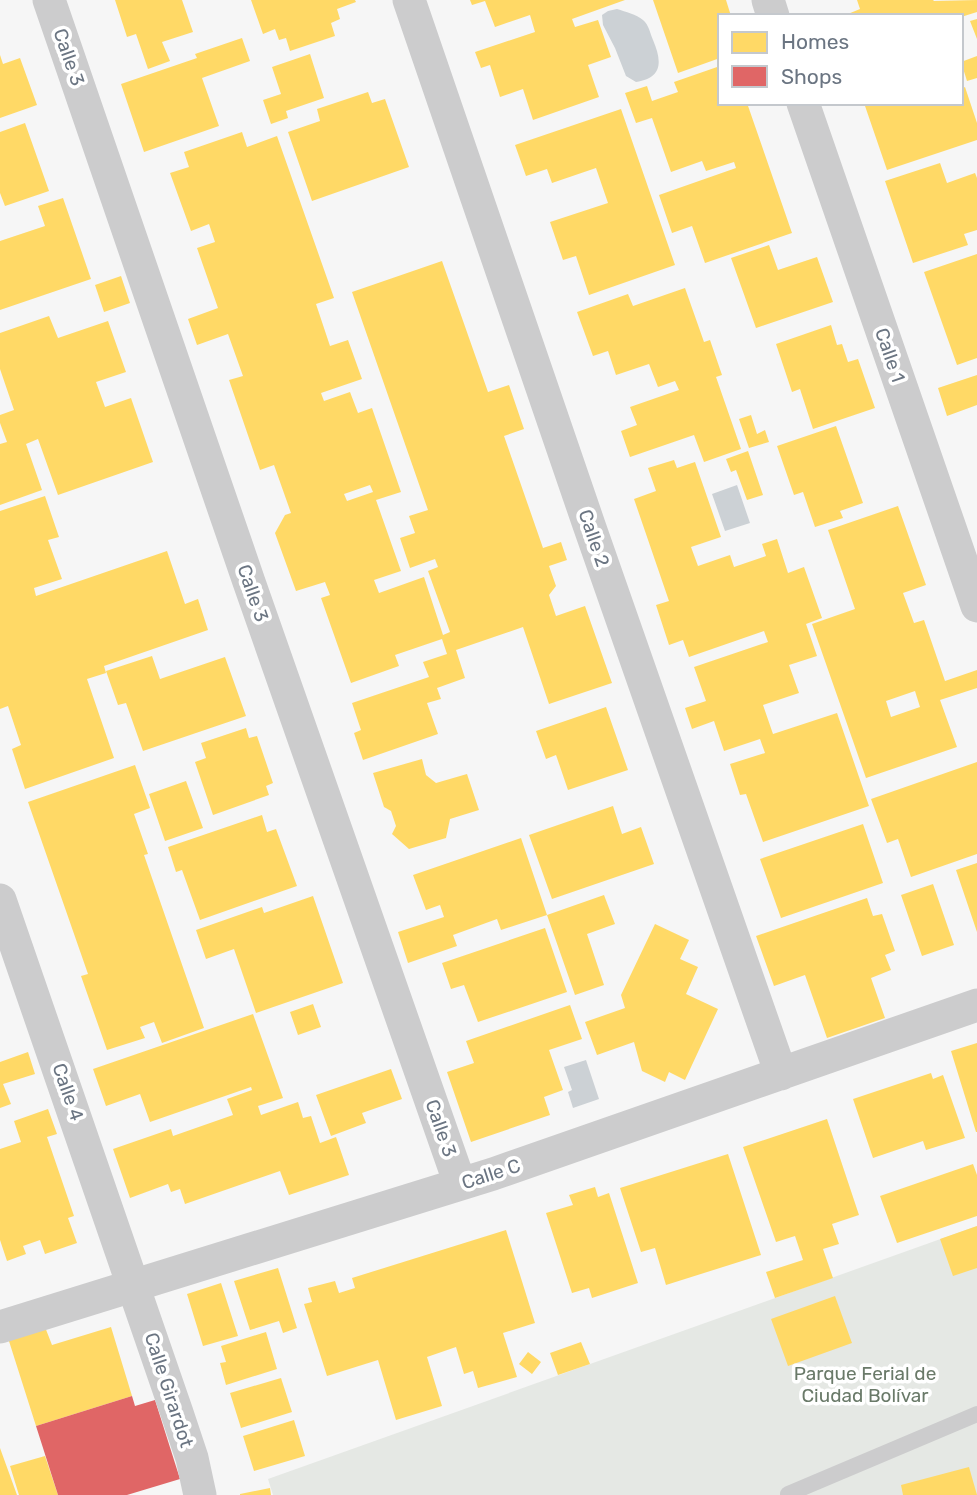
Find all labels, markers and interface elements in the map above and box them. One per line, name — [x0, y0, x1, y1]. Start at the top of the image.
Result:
legend — [718, 14, 963, 105]
street label: Calle 3 — [49, 25, 89, 89]
text: Homes — [781, 29, 849, 54]
text: Shops — [781, 64, 842, 89]
street label: Calle 1 — [870, 325, 910, 385]
street label: Calle 2 — [574, 506, 614, 570]
street label: Calle 3 — [233, 561, 273, 625]
street label: Calle 4 — [47, 1060, 89, 1124]
street label: Calle 3 — [421, 1096, 461, 1160]
street label: Calle C — [459, 1154, 523, 1194]
street label: Calle Girardot — [140, 1330, 199, 1451]
park label: Parque Ferial de Ciudad Bolívar — [794, 1362, 936, 1407]

